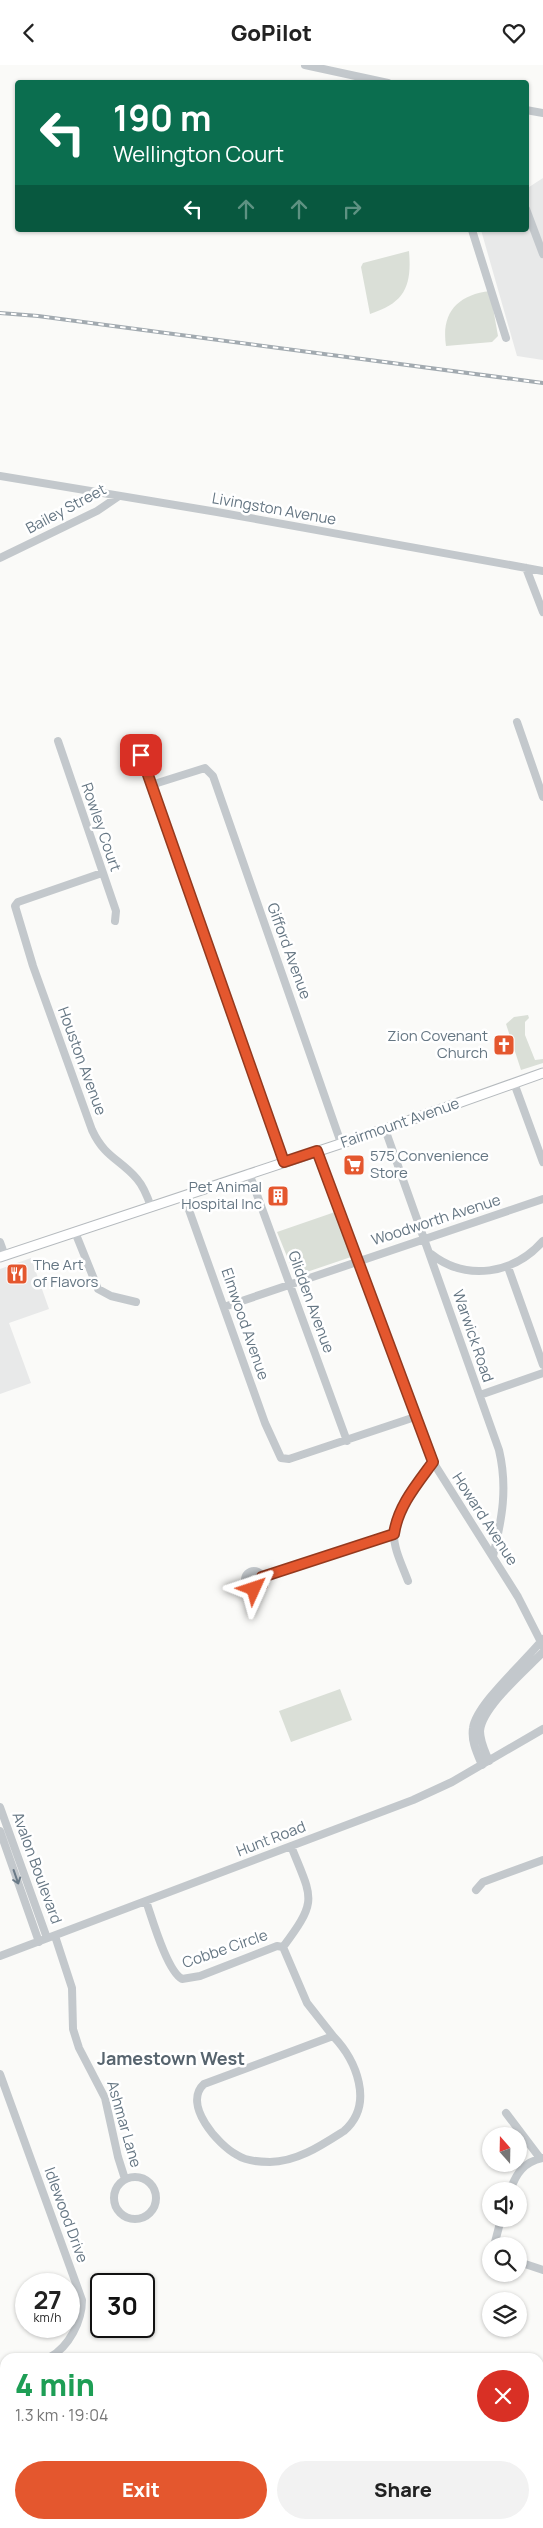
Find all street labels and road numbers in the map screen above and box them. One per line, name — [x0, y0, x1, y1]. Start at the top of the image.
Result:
street label: Bailey Street — [22, 479, 110, 539]
street label: Livingston Avenue — [210, 487, 338, 530]
street label: Rowley Court — [76, 780, 126, 874]
street label: Gifford Avenue — [262, 900, 317, 1002]
street label: Houston Avenue — [53, 1004, 112, 1118]
street label: Fairmount Avenue — [338, 1092, 462, 1153]
street label: Woodworth Avenue — [369, 1189, 503, 1250]
street label: Glidden Avenue — [283, 1248, 340, 1356]
street label: Elmwood Avenue — [217, 1265, 275, 1383]
street label: Warwick Road — [448, 1287, 499, 1385]
street label: Howard Avenue — [448, 1468, 523, 1569]
street label: Avalon Boulevard — [8, 1809, 67, 1927]
street label: Hunt Road — [233, 1816, 308, 1861]
street label: Cobbe Circle — [179, 1924, 271, 1973]
street label: Ashmar Lane — [102, 2078, 147, 2170]
street label: Idlewood Drive — [39, 2164, 94, 2266]

